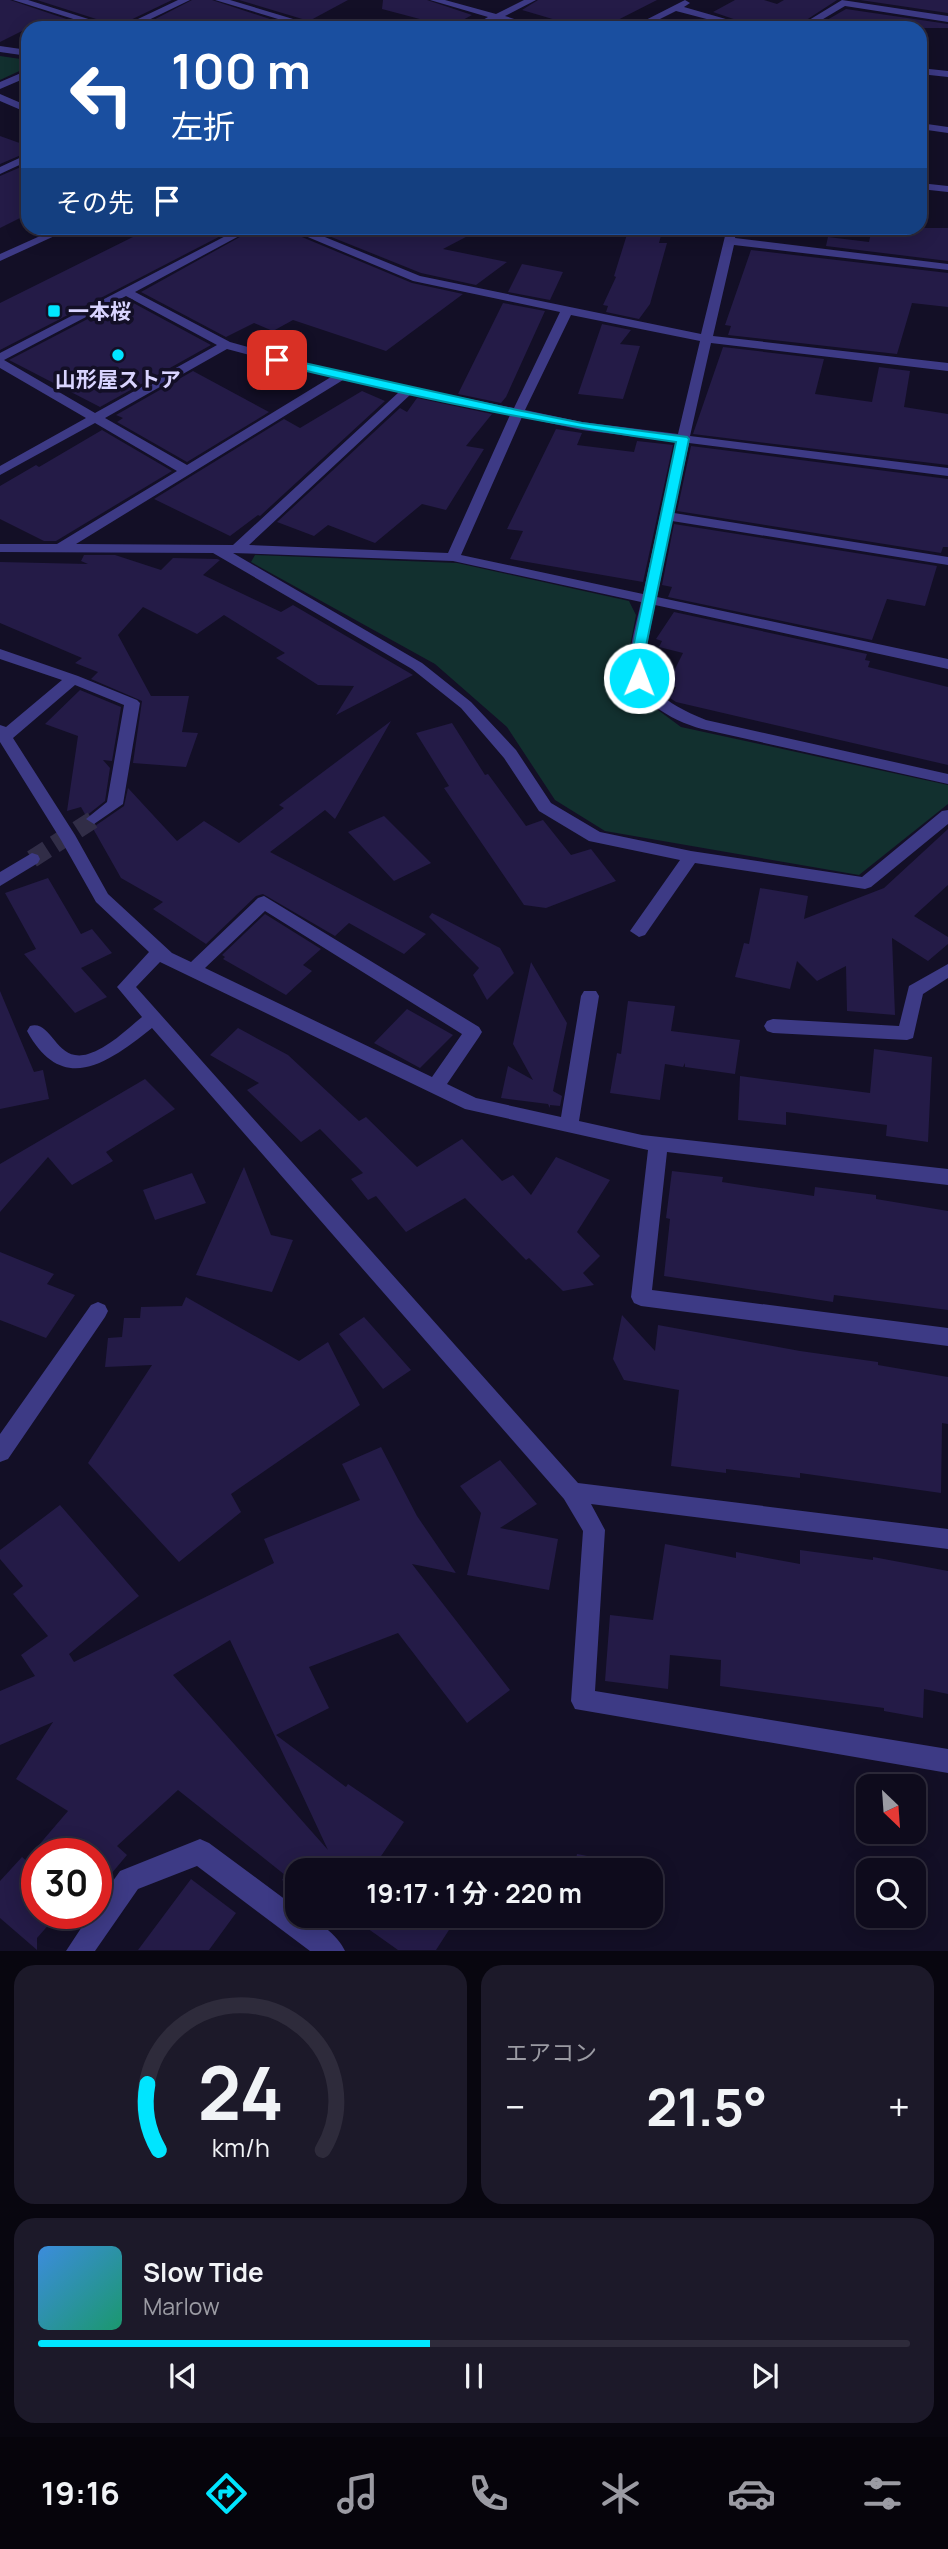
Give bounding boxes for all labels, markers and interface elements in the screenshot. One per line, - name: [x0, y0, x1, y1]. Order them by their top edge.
- text: 100 m: [171, 37, 311, 104]
- icon: left: [56, 49, 147, 140]
- text: 左折: [171, 104, 235, 148]
- icon: arrive: [148, 182, 186, 220]
- text: その先: [56, 184, 134, 220]
- place label: 一本桜: [68, 297, 131, 325]
- marker: 一本桜: [46, 303, 62, 319]
- pin: [247, 330, 307, 390]
- icon: arrive: [258, 341, 296, 379]
- marker: 山形屋ストア: [110, 347, 126, 363]
- place label: 山形屋ストア: [55, 365, 181, 393]
- position arrow: [602, 641, 676, 715]
- north arrow: [856, 1774, 926, 1844]
- map controls: [856, 1774, 926, 1928]
- speed limit sign: 30: [21, 1838, 112, 1929]
- button: search: [856, 1858, 926, 1928]
- text: 19:17 · 1 分 · 220 m: [366, 1875, 582, 1911]
- text: エアコン: [505, 2036, 597, 2068]
- text: 24: [197, 2043, 284, 2143]
- text: 21.5°: [646, 2071, 767, 2142]
- text: −: [505, 2080, 526, 2132]
- text: +: [888, 2080, 910, 2132]
- text: km/h: [211, 2130, 270, 2165]
- text: Slow Tide: [143, 2254, 264, 2290]
- text: Marlow: [143, 2290, 220, 2322]
- icon: previous: [164, 2357, 202, 2395]
- icon: pause: [455, 2357, 493, 2395]
- icon: next: [746, 2357, 784, 2395]
- icon: directions: [202, 2469, 251, 2518]
- icon: music: [333, 2469, 382, 2518]
- icon: phone: [464, 2469, 513, 2518]
- icon: climate: [596, 2469, 645, 2518]
- icon: car: [727, 2469, 776, 2518]
- icon: filters: [858, 2469, 907, 2518]
- text: 19:16: [41, 2471, 120, 2515]

